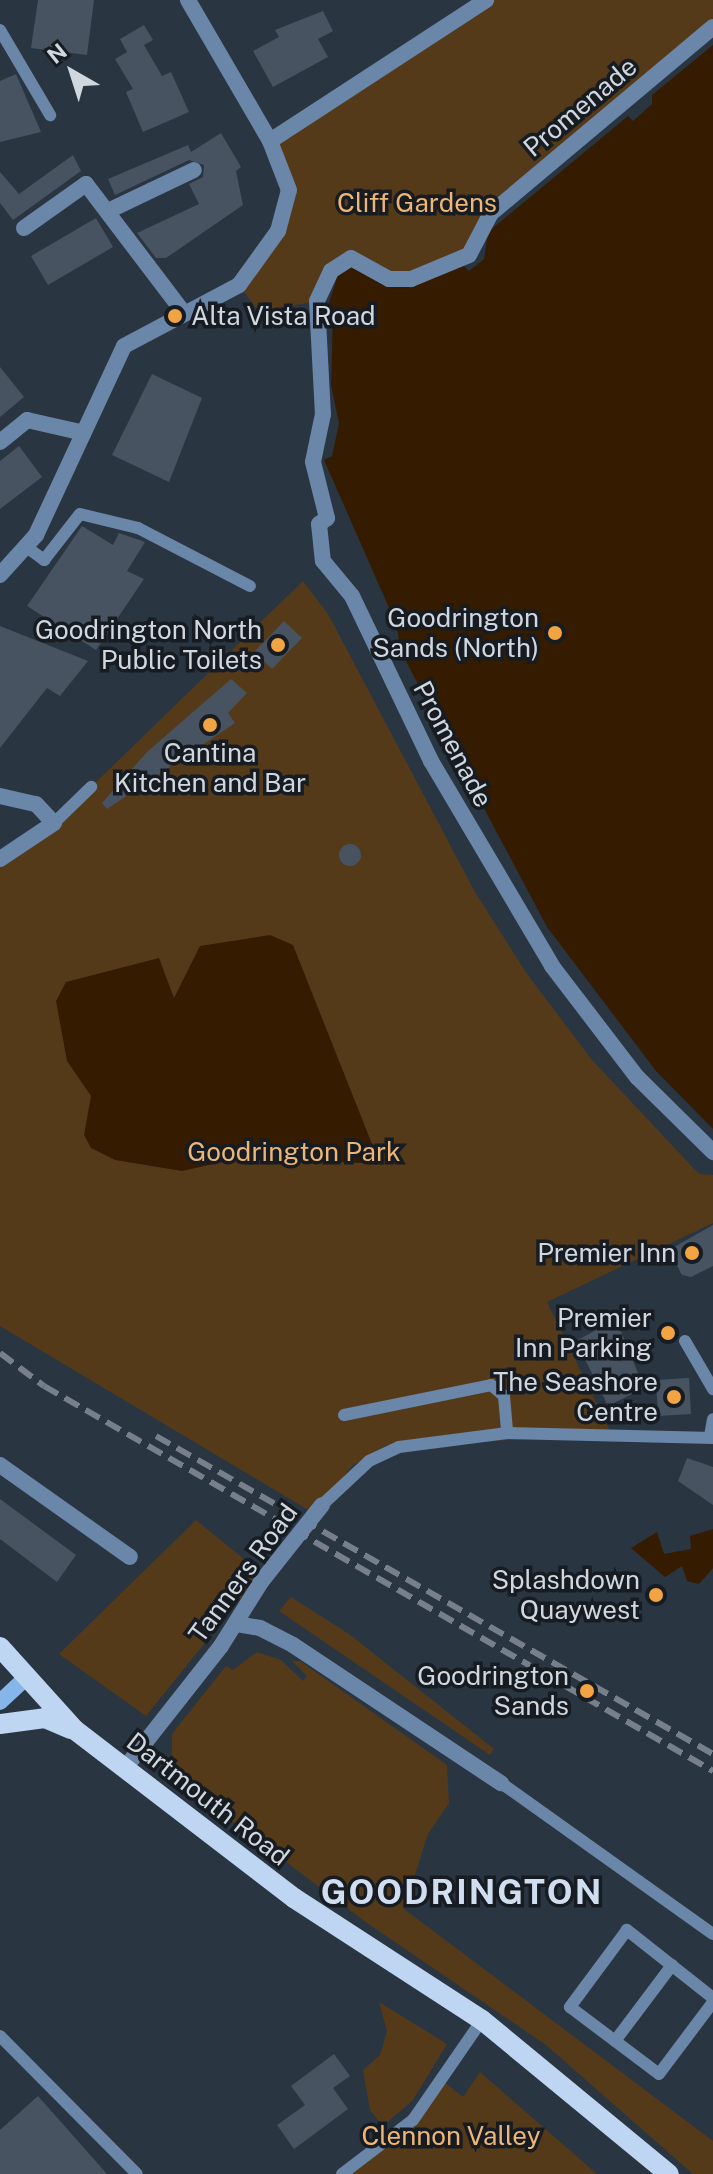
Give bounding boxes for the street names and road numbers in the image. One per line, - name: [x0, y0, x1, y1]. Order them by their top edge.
- street label: Promenade: [517, 51, 643, 163]
- street label: Promenade: [407, 676, 499, 812]
- street label: Tanners Road: [182, 1497, 304, 1649]
- street label: Dartmouth Road: [121, 1726, 295, 1872]

